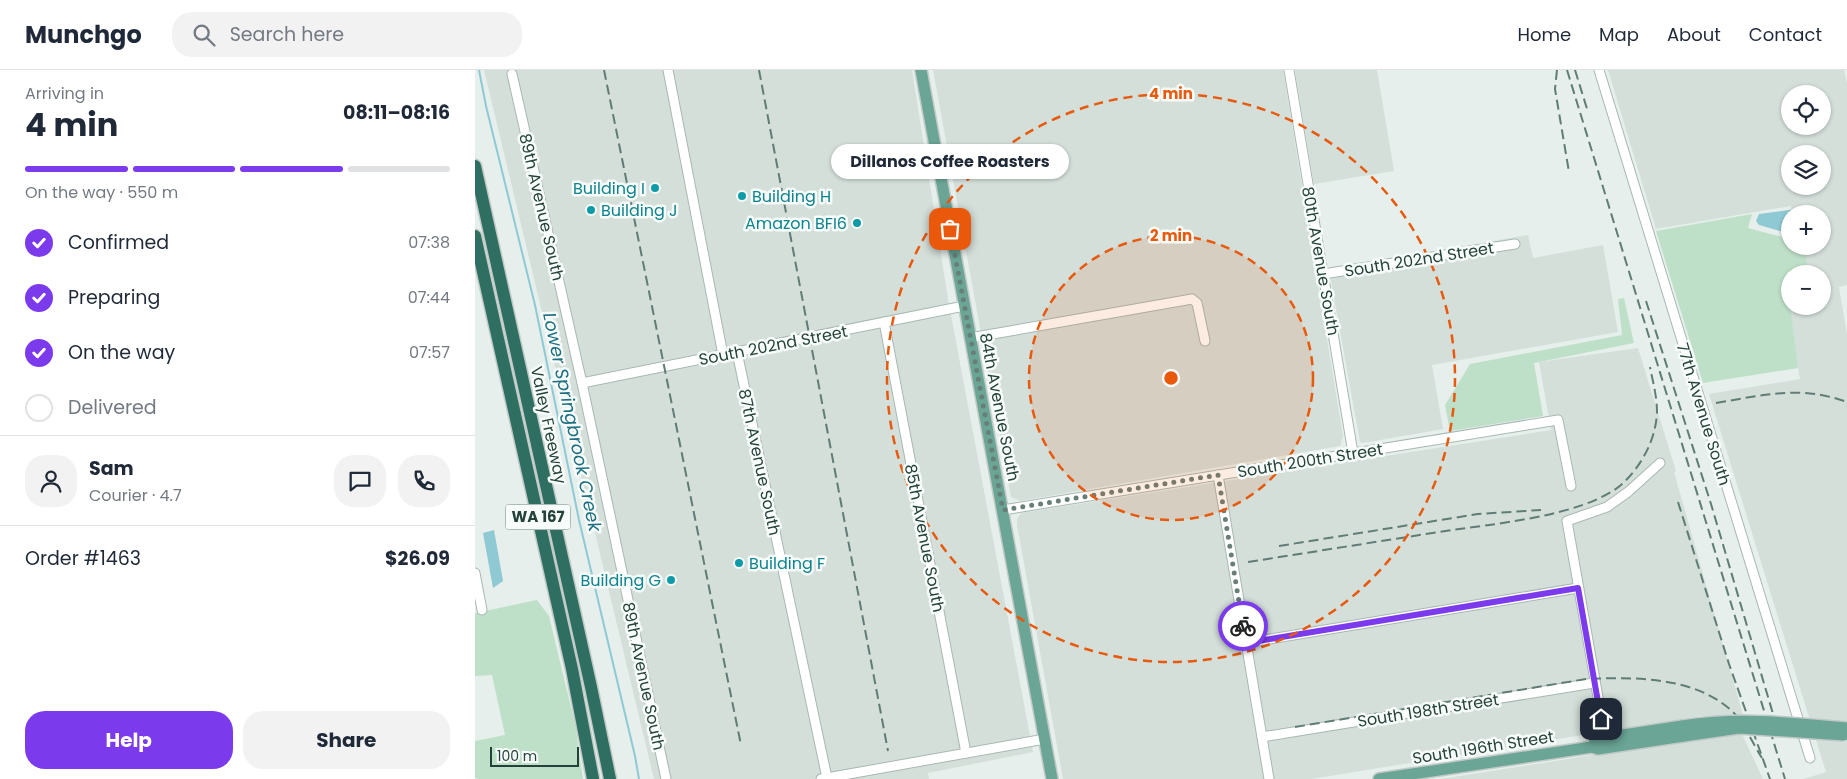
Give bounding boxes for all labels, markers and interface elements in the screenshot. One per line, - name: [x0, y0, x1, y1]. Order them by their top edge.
- search box: [172, 12, 522, 57]
- text: Munchgo: [25, 18, 142, 51]
- icon: search: [190, 21, 218, 49]
- text: Search here: [230, 21, 344, 48]
- text: Home: [1517, 22, 1571, 47]
- text: Map: [1599, 22, 1639, 47]
- text: About: [1667, 22, 1721, 47]
- text: Contact: [1749, 22, 1822, 47]
- text: Arriving in: [25, 82, 104, 105]
- text: 4 min: [1149, 83, 1193, 104]
- map controls: [1781, 85, 1831, 315]
- button: locate: [1781, 85, 1831, 135]
- text: 08:11–08:16: [343, 99, 450, 126]
- text: 4 min: [25, 102, 118, 147]
- street label: 89th Avenue South: [513, 131, 570, 283]
- callout: Dillanos Coffee Roasters: [831, 144, 1069, 179]
- button: layers: [1781, 145, 1831, 195]
- text: Dillanos Coffee Roasters: [850, 150, 1050, 173]
- place label: Building I: [573, 177, 645, 200]
- text: On the way · 550 m: [25, 181, 178, 204]
- marker: Building I: [649, 182, 661, 194]
- place label: Building H: [752, 185, 831, 208]
- street label: 80th Avenue South: [1296, 185, 1345, 337]
- marker: Building H: [736, 190, 748, 202]
- place label: Building J: [601, 199, 677, 222]
- marker: Building J: [585, 204, 597, 216]
- button: +: [1781, 205, 1831, 255]
- pin: [929, 208, 971, 250]
- place label: Amazon BFI6: [745, 212, 847, 235]
- icon: bag: [936, 215, 964, 243]
- marker: Amazon BFI6: [851, 217, 863, 229]
- text: 2 min: [1150, 225, 1192, 246]
- icon: check: [25, 229, 53, 257]
- text: Confirmed: [68, 229, 169, 256]
- text: 07:38: [408, 231, 450, 254]
- street label: South 202nd Street: [1343, 236, 1496, 283]
- button: −: [1781, 265, 1831, 315]
- icon: check: [25, 284, 53, 312]
- text: Preparing: [68, 284, 160, 311]
- text: 07:44: [408, 286, 450, 309]
- water label: Lower Springbrook Creek: [537, 310, 608, 535]
- street label: South 202nd Street: [697, 320, 849, 371]
- street label: 84th Avenue South: [974, 331, 1025, 483]
- icon: check: [25, 339, 53, 367]
- text: On the way: [68, 339, 175, 366]
- street label: 77th Avenue South: [1671, 340, 1736, 488]
- text: 07:57: [409, 341, 450, 364]
- street label: Valley Freeway: [525, 364, 572, 486]
- centre of rings: [1162, 369, 1180, 387]
- street label: 87th Avenue South: [733, 387, 786, 538]
- text: Delivered: [68, 394, 157, 421]
- street label: South 200th Street: [1236, 438, 1384, 483]
- button: person: [25, 455, 77, 507]
- text: Sam: [89, 455, 134, 482]
- button: chat: [334, 455, 386, 507]
- button: phone: [398, 455, 450, 507]
- street label: 85th Avenue South: [899, 462, 950, 614]
- text: Courier · 4.7: [89, 484, 182, 507]
- road number: WA 167: [505, 504, 571, 530]
- text: Order #1463: [25, 545, 141, 572]
- text: $26.09: [385, 545, 450, 572]
- place label: Building F: [749, 552, 825, 575]
- marker: Building F: [733, 557, 745, 569]
- place label: Building G: [581, 569, 661, 592]
- marker: Building G: [665, 574, 677, 586]
- street label: 89th Avenue South: [617, 600, 670, 752]
- courier: [1218, 601, 1268, 651]
- icon: bike: [1229, 612, 1257, 640]
- street label: South 198th Street: [1356, 688, 1501, 733]
- pin: [1580, 698, 1622, 740]
- icon: home: [1587, 705, 1615, 733]
- button: Help: [25, 711, 233, 769]
- button: Share: [243, 711, 450, 769]
- street label: South 196th Street: [1411, 725, 1556, 770]
- scale bar: [490, 744, 579, 767]
- text: 100 m: [497, 746, 537, 766]

